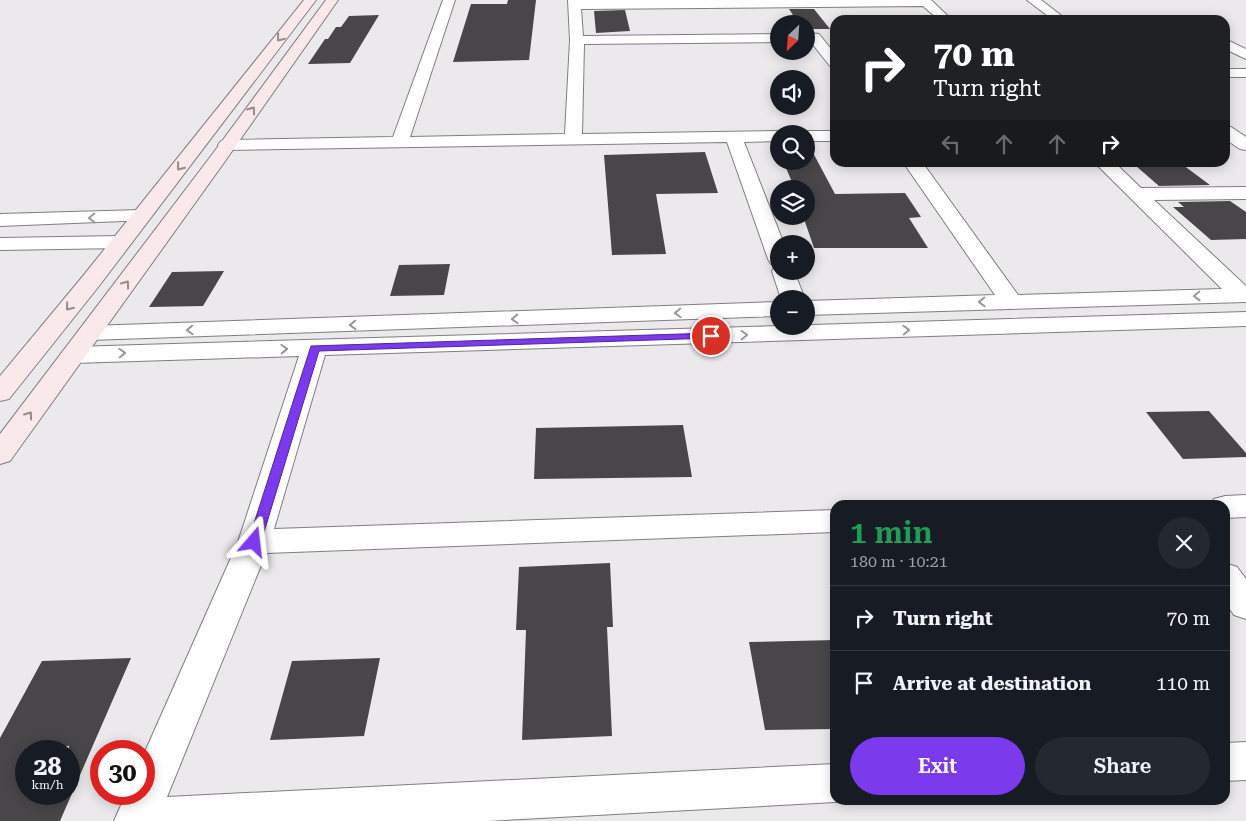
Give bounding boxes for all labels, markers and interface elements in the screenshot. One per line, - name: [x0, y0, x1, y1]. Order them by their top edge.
- north arrow: [770, 15, 815, 60]
- map controls: [770, 15, 815, 335]
- one-way arrow: [276, 33, 285, 42]
- text: 70 m: [933, 34, 1015, 75]
- icon: right: [850, 35, 915, 100]
- button: sound: [770, 70, 815, 115]
- text: Turn right: [933, 76, 1041, 101]
- one-way arrow: [247, 107, 255, 116]
- button: search: [770, 125, 815, 170]
- icon: left: [937, 130, 965, 158]
- icon: ahead: [990, 130, 1018, 158]
- icon: ahead: [1043, 130, 1071, 158]
- icon: right: [1096, 130, 1124, 158]
- one-way arrow: [176, 161, 185, 170]
- button: layers: [770, 180, 815, 225]
- one-way arrow: [88, 212, 96, 223]
- button: +: [770, 235, 815, 280]
- one-way arrow: [120, 281, 128, 290]
- button: −: [770, 290, 815, 335]
- one-way arrow: [1193, 291, 1201, 302]
- one-way arrow: [978, 297, 986, 307]
- one-way arrow: [66, 302, 75, 311]
- one-way arrow: [673, 308, 681, 318]
- one-way arrow: [511, 314, 518, 324]
- pin: [690, 315, 732, 357]
- one-way arrow: [349, 320, 356, 330]
- icon: arrive: [697, 322, 725, 350]
- one-way arrow: [903, 324, 911, 335]
- one-way arrow: [186, 325, 194, 335]
- one-way arrow: [740, 329, 748, 340]
- one-way arrow: [280, 344, 288, 354]
- one-way arrow: [118, 348, 126, 359]
- one-way arrow: [23, 411, 32, 420]
- position arrow: [227, 515, 279, 567]
- text: 1 min: [850, 515, 933, 550]
- button: close: [1158, 517, 1210, 569]
- text: 180 m · 10:21: [850, 552, 948, 571]
- icon: right: [850, 604, 878, 632]
- text: Turn right: [893, 607, 993, 630]
- text: 70 m: [1167, 607, 1210, 630]
- icon: arrive: [850, 669, 878, 697]
- text: Arrive at destination: [893, 672, 1091, 695]
- text: 110 m: [1156, 672, 1210, 695]
- button: Exit: [850, 737, 1025, 795]
- button: Share: [1035, 737, 1210, 795]
- speed limit sign: 30: [90, 740, 155, 805]
- text: 28: [33, 752, 62, 781]
- text: km/h: [31, 778, 64, 792]

